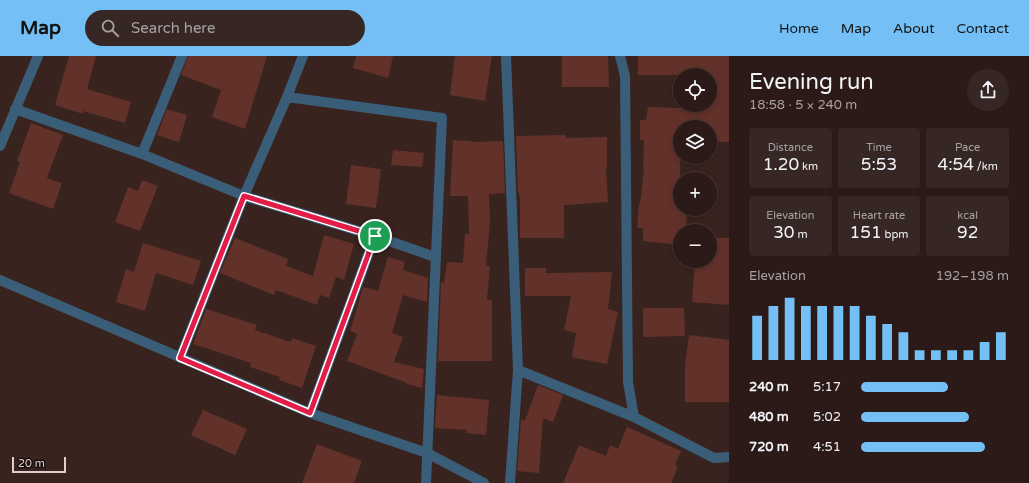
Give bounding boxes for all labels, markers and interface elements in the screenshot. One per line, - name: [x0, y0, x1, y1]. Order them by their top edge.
- search box: [85, 10, 365, 46]
- text: Map: [20, 17, 61, 39]
- icon: search: [99, 17, 121, 39]
- text: Search here: [131, 19, 215, 37]
- text: Home: [779, 20, 819, 37]
- text: Map: [841, 20, 871, 37]
- text: About: [893, 20, 935, 37]
- text: Contact: [957, 20, 1009, 37]
- map controls: [673, 68, 717, 268]
- button: locate: [673, 68, 717, 112]
- text: Evening run: [749, 69, 874, 95]
- button: share: [967, 69, 1009, 111]
- text: 18:58 · 5 × 240 m: [749, 97, 857, 113]
- button: layers: [673, 120, 717, 164]
- text: Distance: [768, 141, 813, 154]
- text: Time: [866, 141, 892, 154]
- text: Pace: [955, 141, 980, 154]
- text: 1.20: [763, 154, 799, 175]
- text: 5:53: [861, 154, 897, 175]
- text: 4:54: [938, 154, 974, 175]
- text: km: [799, 160, 818, 173]
- text: /km: [974, 160, 998, 173]
- button: +: [673, 172, 717, 216]
- text: Elevation: [766, 209, 814, 222]
- text: Heart rate: [853, 209, 905, 222]
- text: kcal: [957, 209, 978, 222]
- pin: [358, 219, 392, 253]
- text: 30: [773, 222, 795, 243]
- text: 151: [850, 222, 882, 243]
- text: 92: [957, 222, 978, 243]
- button: −: [673, 224, 717, 268]
- icon: arrive: [364, 225, 386, 247]
- text: m: [795, 228, 807, 241]
- text: bpm: [882, 228, 908, 241]
- text: Elevation: [749, 268, 806, 284]
- text: 192–198 m: [936, 268, 1009, 284]
- text: 240 m: [749, 379, 789, 395]
- text: 5:17: [813, 379, 841, 395]
- text: 480 m: [749, 409, 789, 425]
- text: 5:02: [813, 409, 841, 425]
- text: 720 m: [749, 439, 789, 455]
- text: 4:51: [813, 439, 841, 455]
- scale bar: [12, 455, 66, 474]
- text: 20 m: [18, 457, 45, 470]

